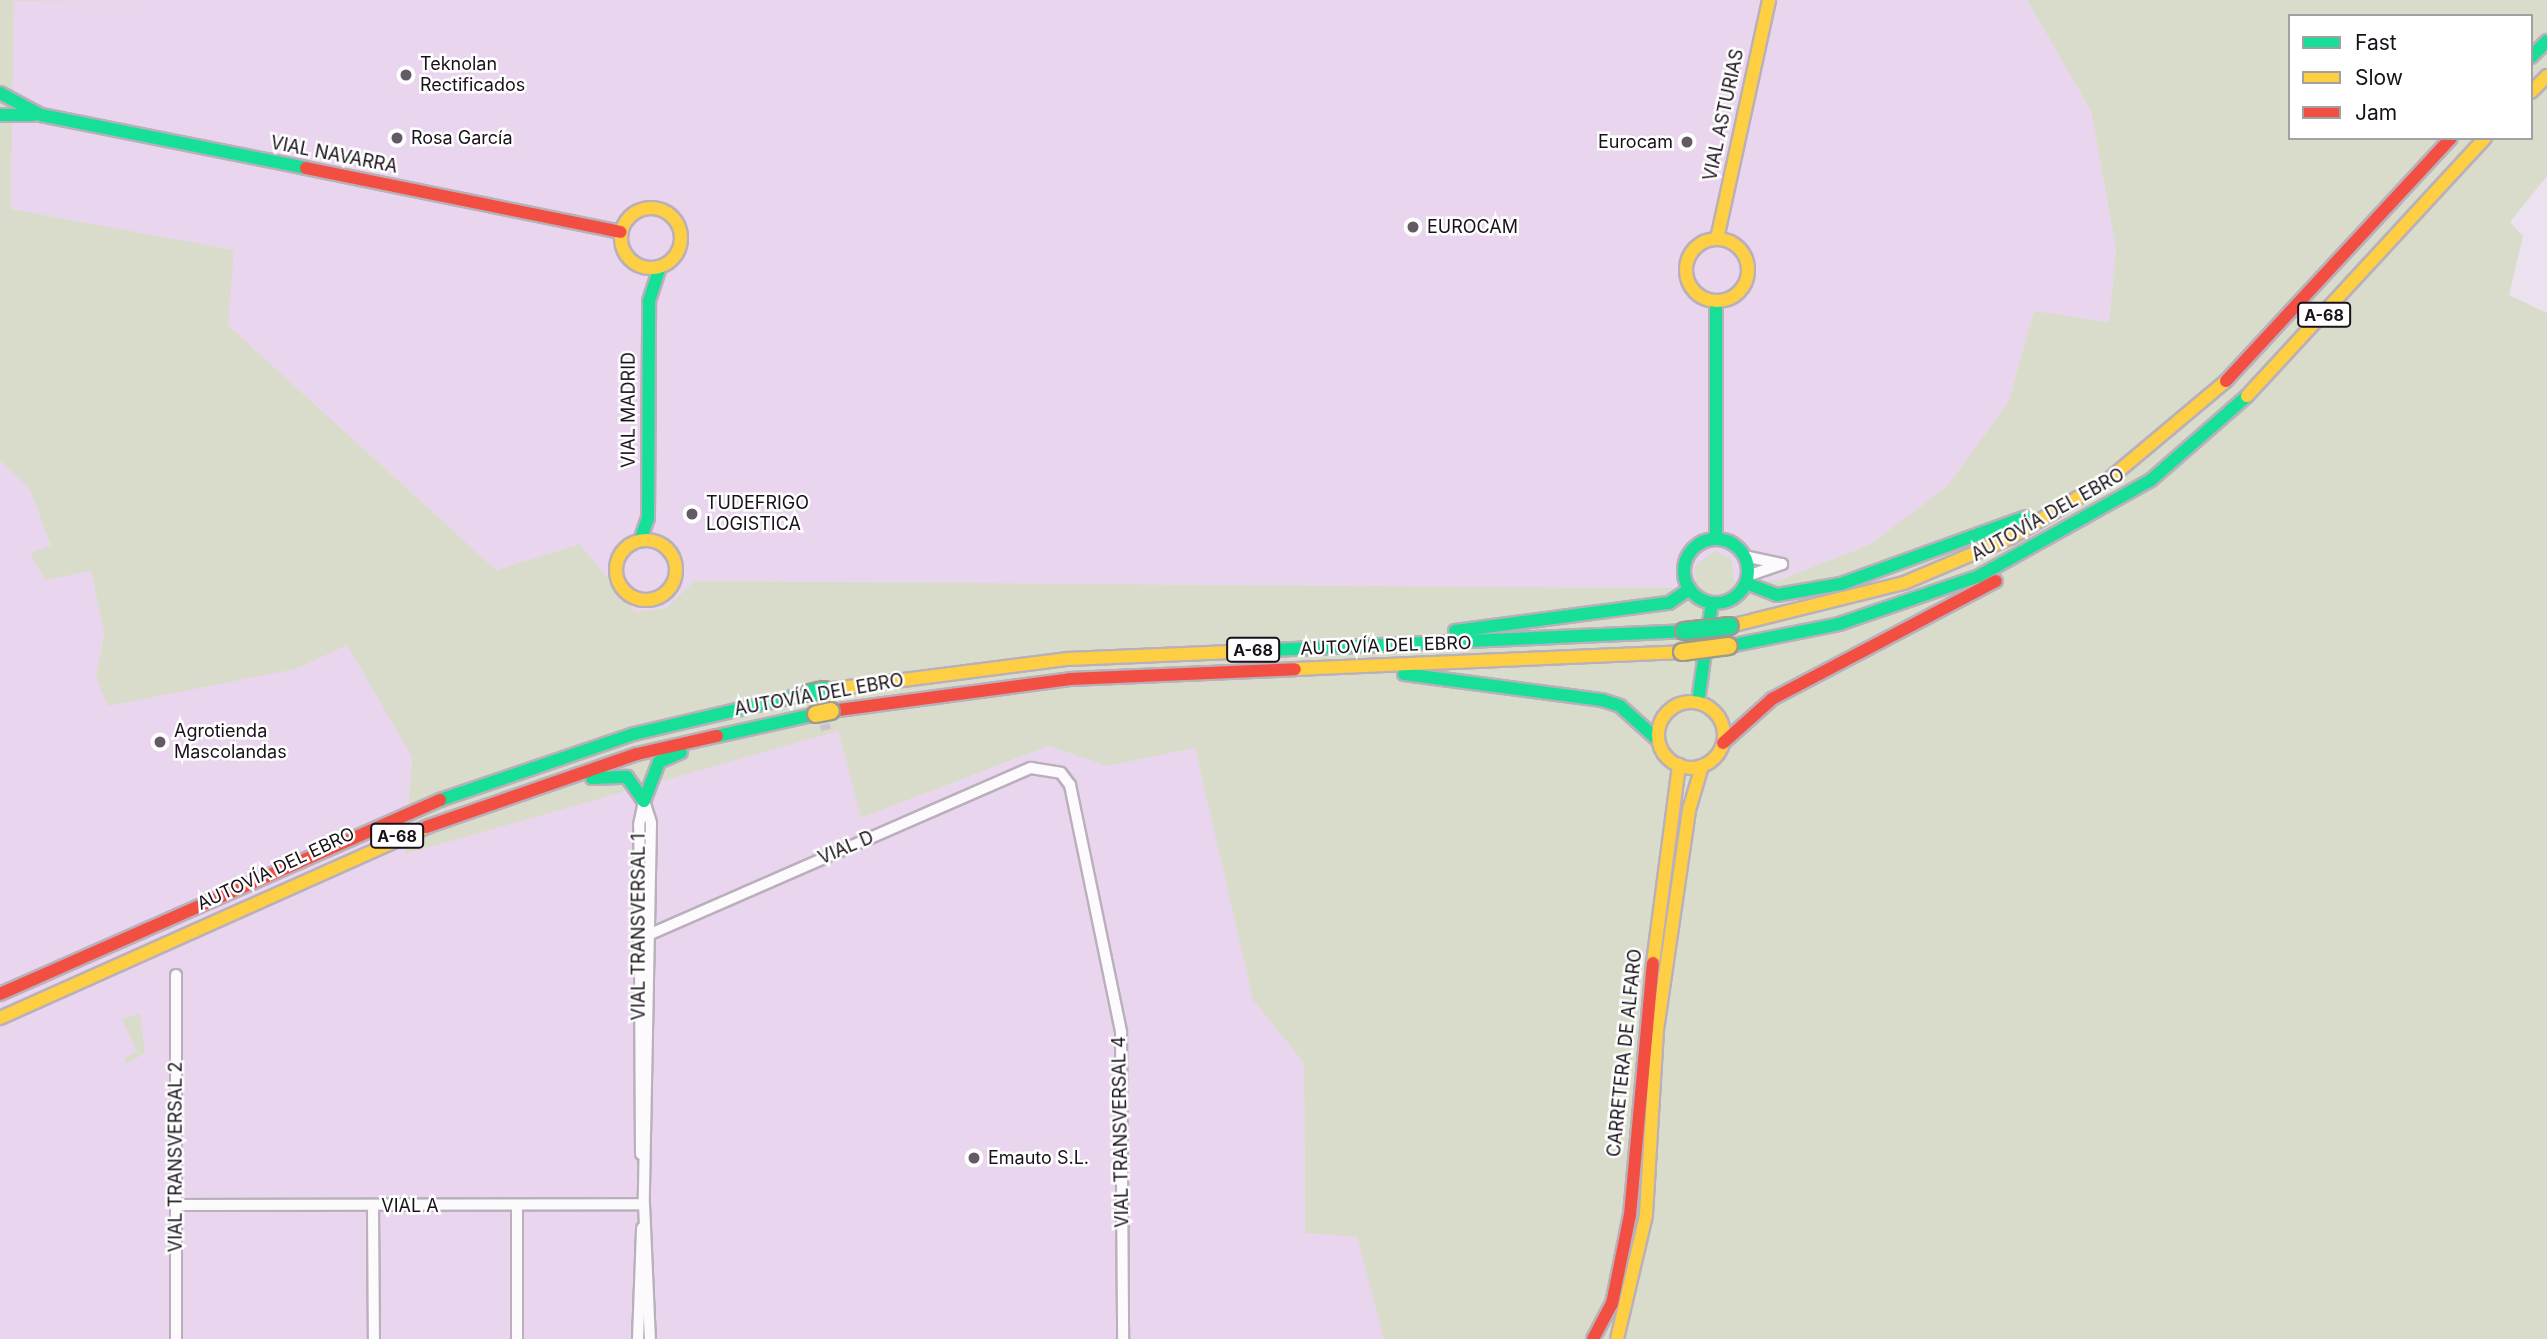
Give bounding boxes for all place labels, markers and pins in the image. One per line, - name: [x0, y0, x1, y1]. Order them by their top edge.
- place label: Teknolan Rectificados: [420, 54, 525, 96]
- marker: Teknolan Rectificados: [398, 67, 414, 83]
- place label: Rosa García: [411, 127, 513, 149]
- marker: Rosa García: [389, 130, 405, 146]
- place label: Eurocam: [1598, 131, 1673, 153]
- marker: Eurocam: [1679, 134, 1695, 150]
- place label: EUROCAM: [1427, 216, 1518, 238]
- marker: EUROCAM: [1405, 219, 1421, 235]
- place label: TUDEFRIGO LOGISTICA: [706, 493, 809, 536]
- marker: TUDEFRIGO LOGISTICA: [684, 506, 700, 522]
- place label: Agrotienda Mascolandas: [174, 721, 287, 764]
- marker: Agrotienda Mascolandas: [152, 734, 168, 750]
- place label: Emauto S.L.: [988, 1147, 1089, 1169]
- marker: Emauto S.L.: [966, 1150, 982, 1166]

